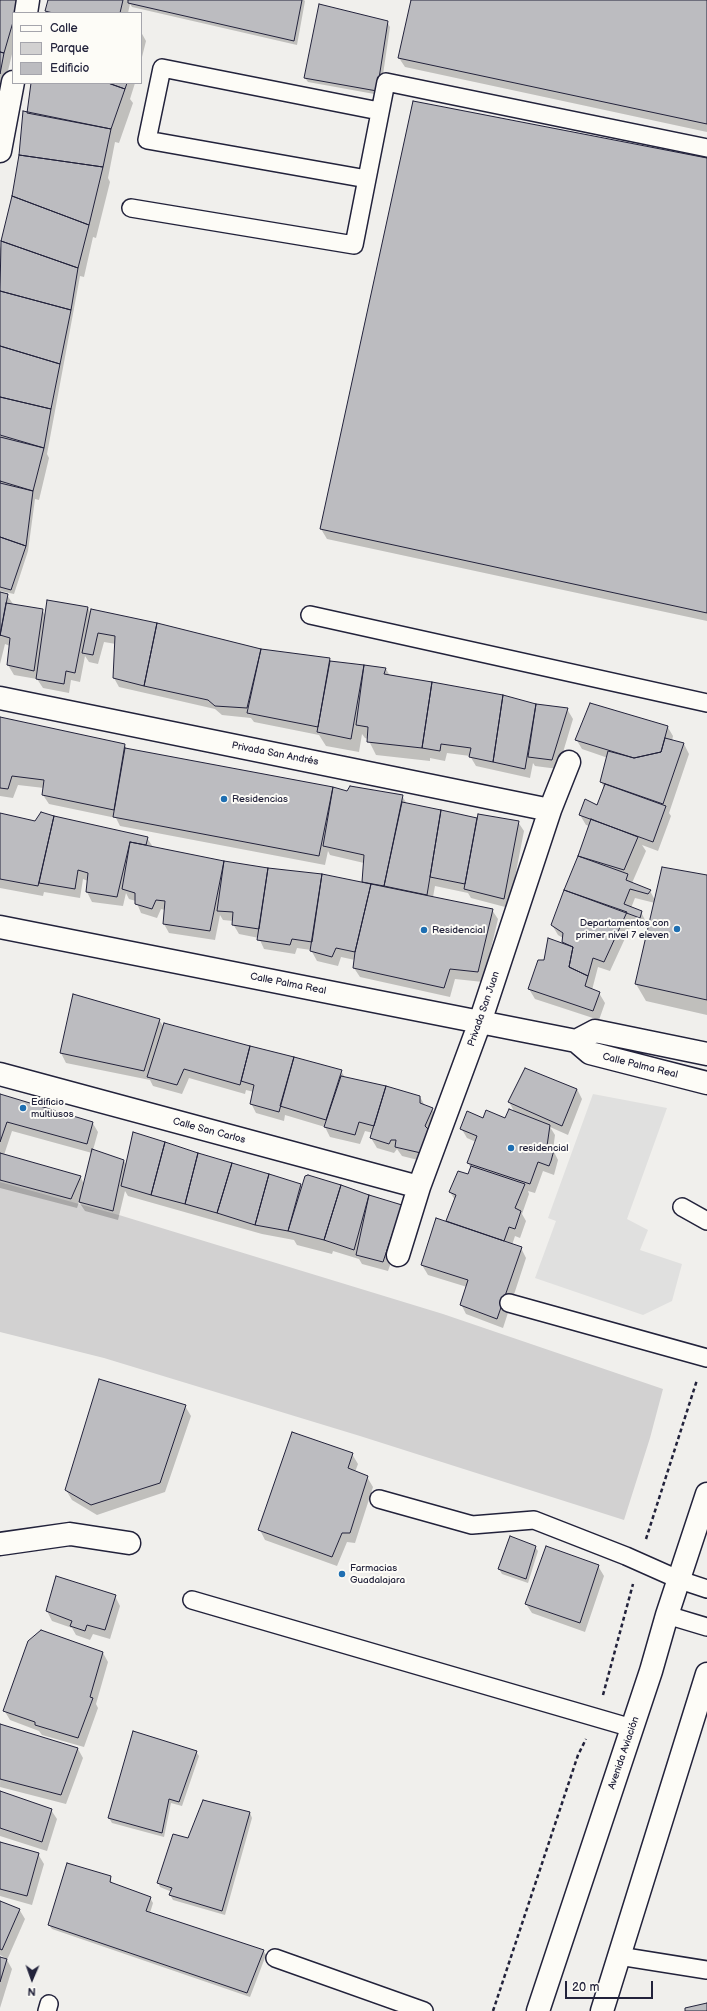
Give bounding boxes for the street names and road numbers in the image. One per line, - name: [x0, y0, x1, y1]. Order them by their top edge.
- street label: Privada San Andrés: [231, 740, 319, 768]
- street label: Privada San Juan: [466, 970, 502, 1048]
- street label: Calle Palma Real: [249, 971, 327, 997]
- street label: Calle Palma Real: [601, 1051, 679, 1081]
- street label: Calle San Carlos: [171, 1115, 247, 1147]
- street label: Avenida Aviación: [606, 1715, 642, 1791]

